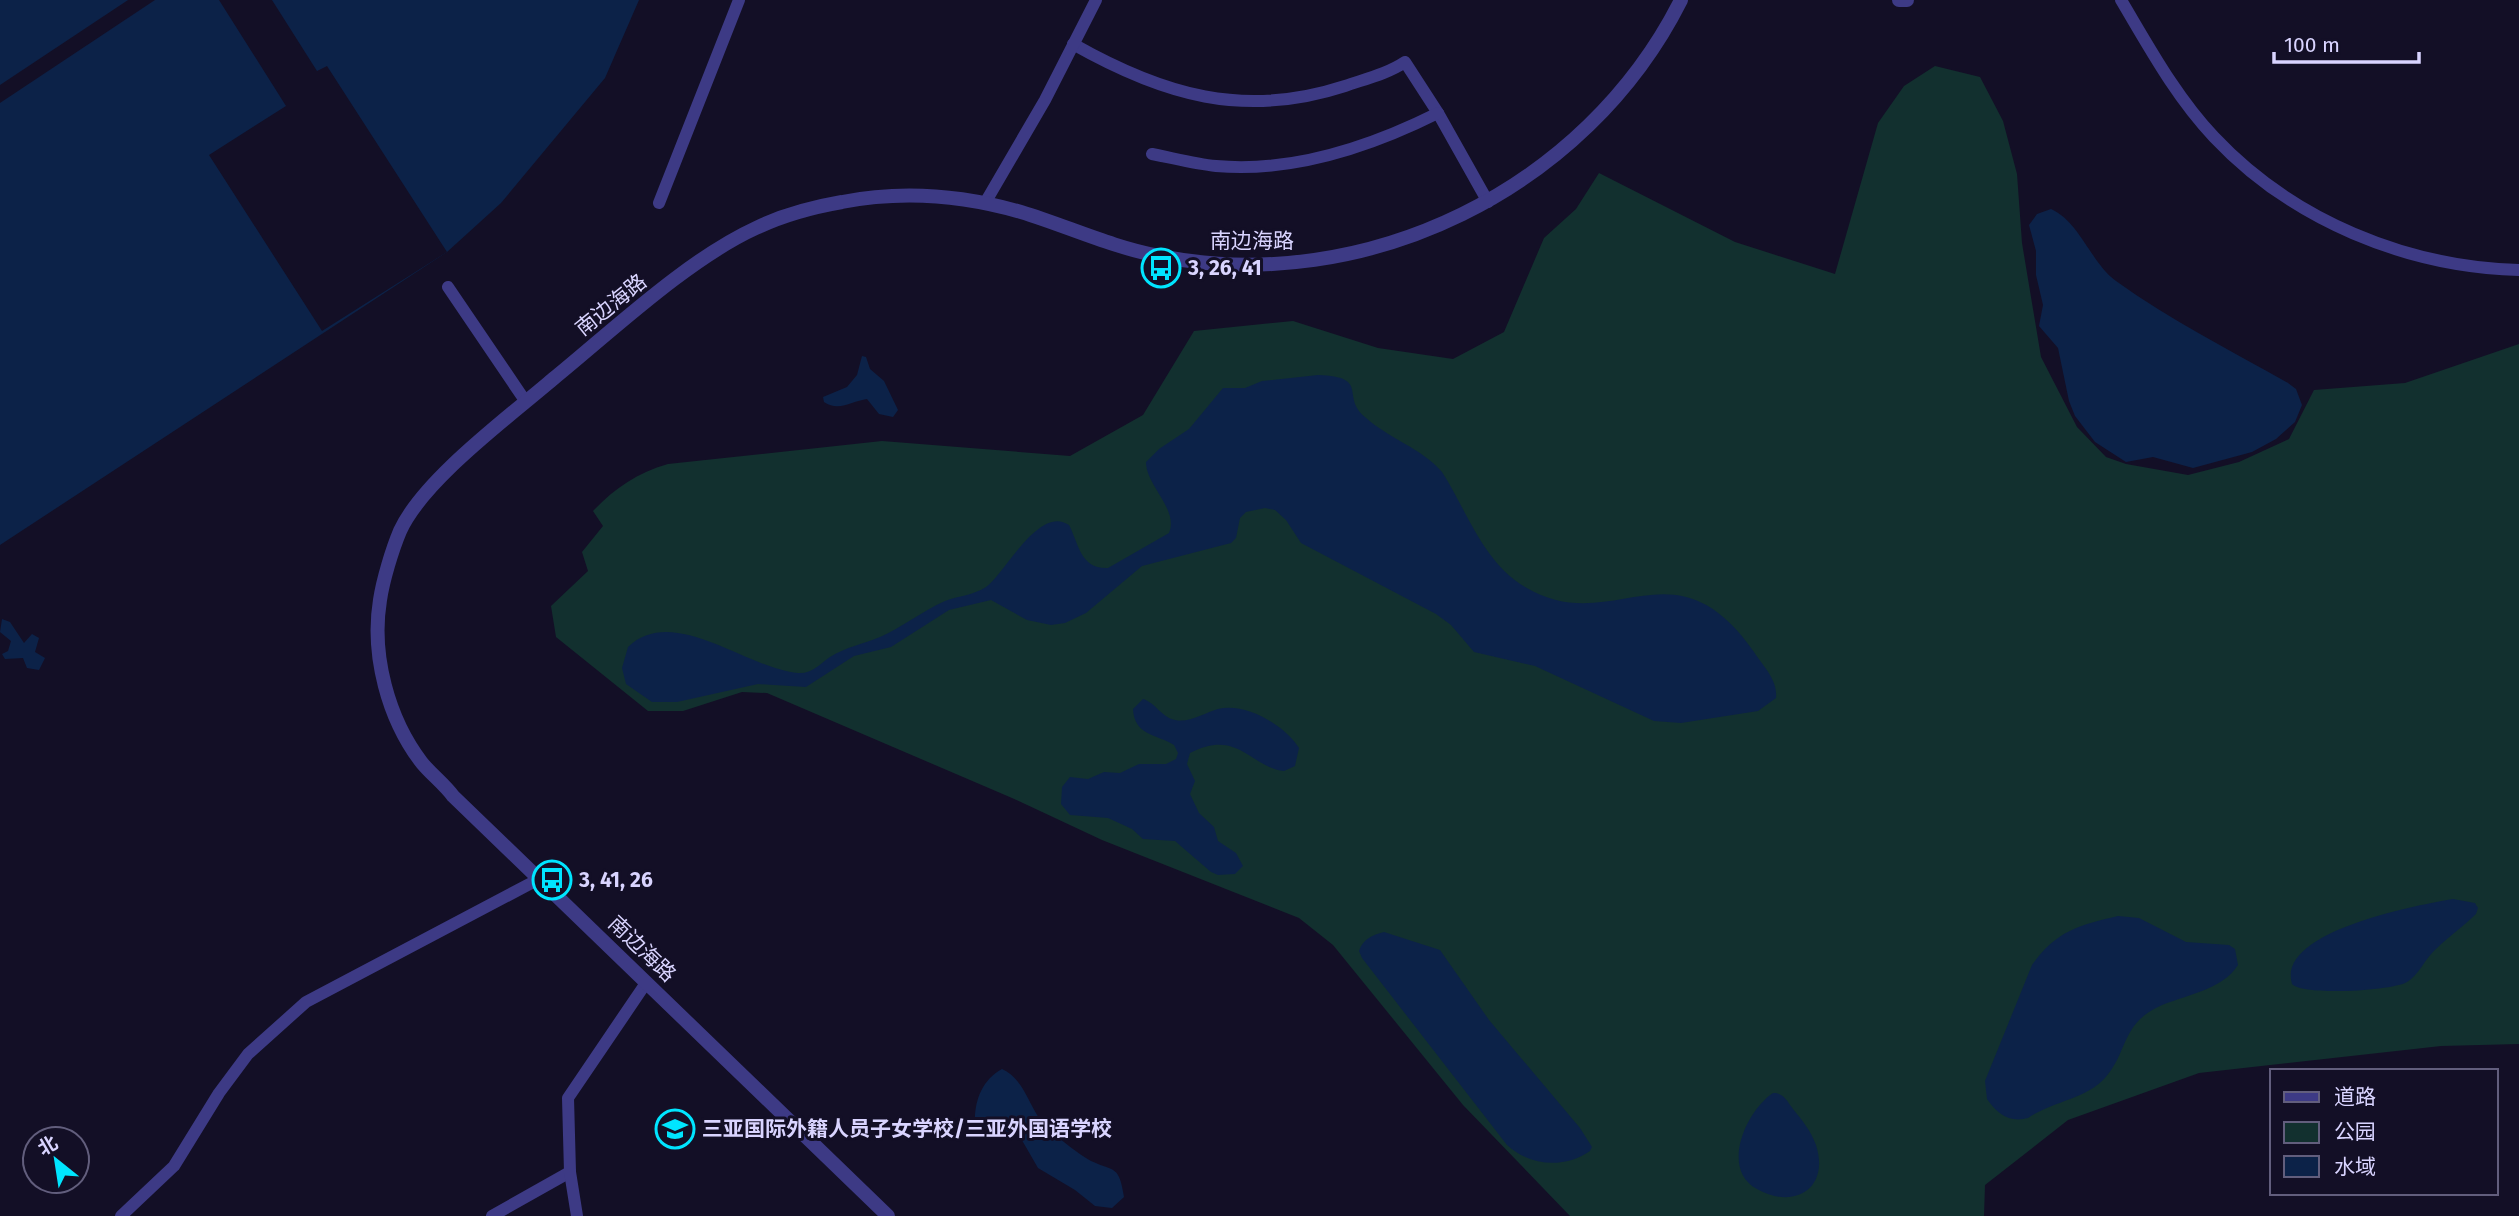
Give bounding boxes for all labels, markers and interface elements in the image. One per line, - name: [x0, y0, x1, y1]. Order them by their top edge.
- scale bar: [2274, 21, 2419, 65]
- text: 100 m: [2284, 32, 2340, 58]
- street label: 南边海路: [1210, 228, 1294, 254]
- bus stop icon: 3, 26, 41: [1140, 247, 1182, 289]
- place label: 3, 26, 41: [1187, 255, 1262, 281]
- street label: 南边海路: [570, 268, 652, 342]
- bus stop icon: 3, 41, 26: [531, 859, 573, 901]
- place label: 3, 41, 26: [578, 867, 653, 893]
- street label: 南边海路: [603, 910, 681, 988]
- legend: [2270, 1069, 2498, 1195]
- text: 道路: [2334, 1084, 2376, 1110]
- school or university icon: 三亚国际外籍人员子女学校/三亚外国语学校: [654, 1108, 696, 1150]
- place label: 三亚国际外籍人员子女学校/三亚外国语学校: [702, 1116, 1112, 1142]
- text: 公园: [2334, 1119, 2376, 1145]
- north arrow: [21, 1125, 91, 1195]
- text: 北: [34, 1131, 62, 1160]
- text: 水域: [2334, 1154, 2376, 1180]

